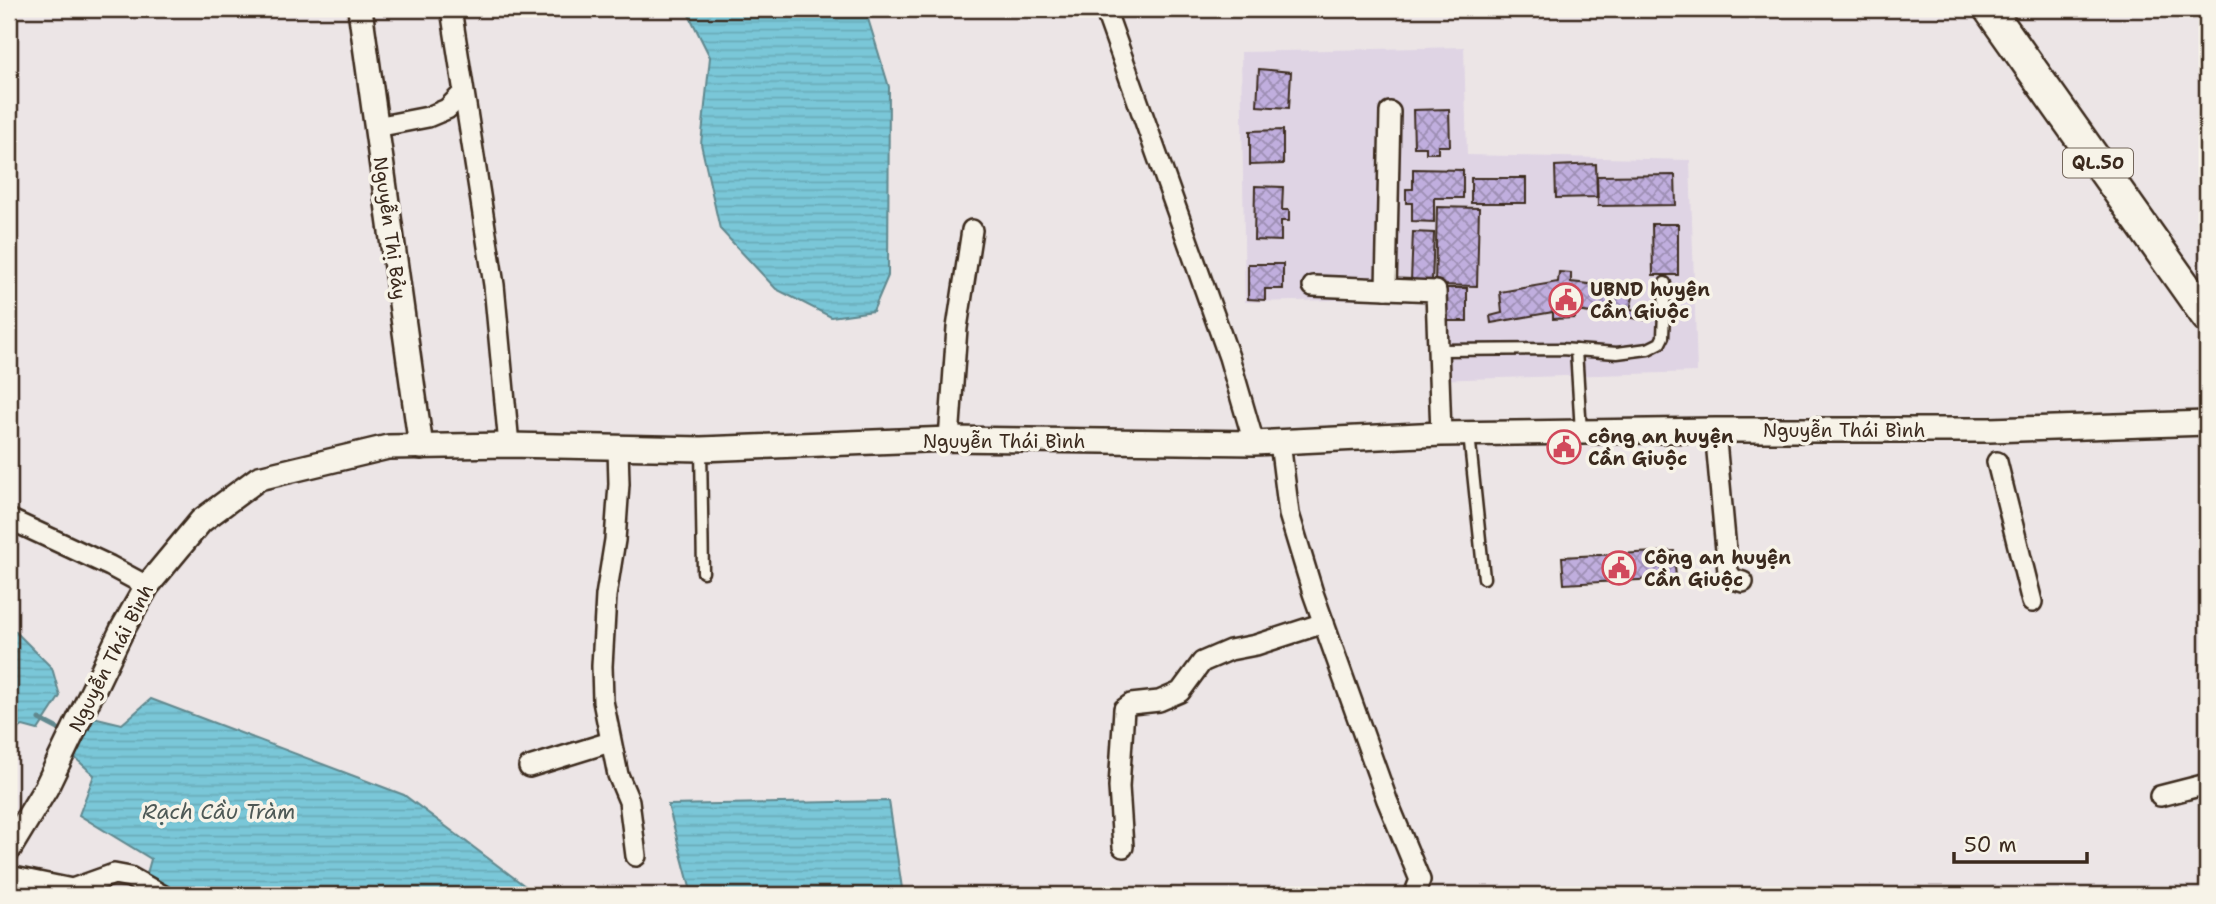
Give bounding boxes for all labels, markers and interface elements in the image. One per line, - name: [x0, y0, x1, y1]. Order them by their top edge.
- road number: QL.50: [2063, 148, 2133, 178]
- street label: Nguyễn Thị Bảy: [368, 155, 412, 301]
- place label: UBND huyện Cần Giuộc: [1590, 277, 1710, 324]
- public building icon: UBND huyện Cần Giuộc: [1547, 281, 1585, 319]
- street label: Nguyễn Thái Bình: [1763, 418, 1925, 443]
- place label: công an huyện Cần Giuộc: [1588, 424, 1734, 471]
- public building icon: công an huyện Cần Giuộc: [1545, 428, 1583, 466]
- street label: Nguyễn Thái Bình: [923, 429, 1085, 454]
- place label: Công an huyện Cần Giuộc: [1644, 545, 1791, 592]
- public building icon: Công an huyện Cần Giuộc: [1600, 549, 1638, 587]
- street label: Nguyễn Thái Bình: [63, 580, 159, 736]
- water label: Rạch Cầu Tràm: [142, 798, 296, 826]
- scale bar: [1954, 820, 2086, 864]
- text: 50 m: [1964, 831, 2017, 859]

